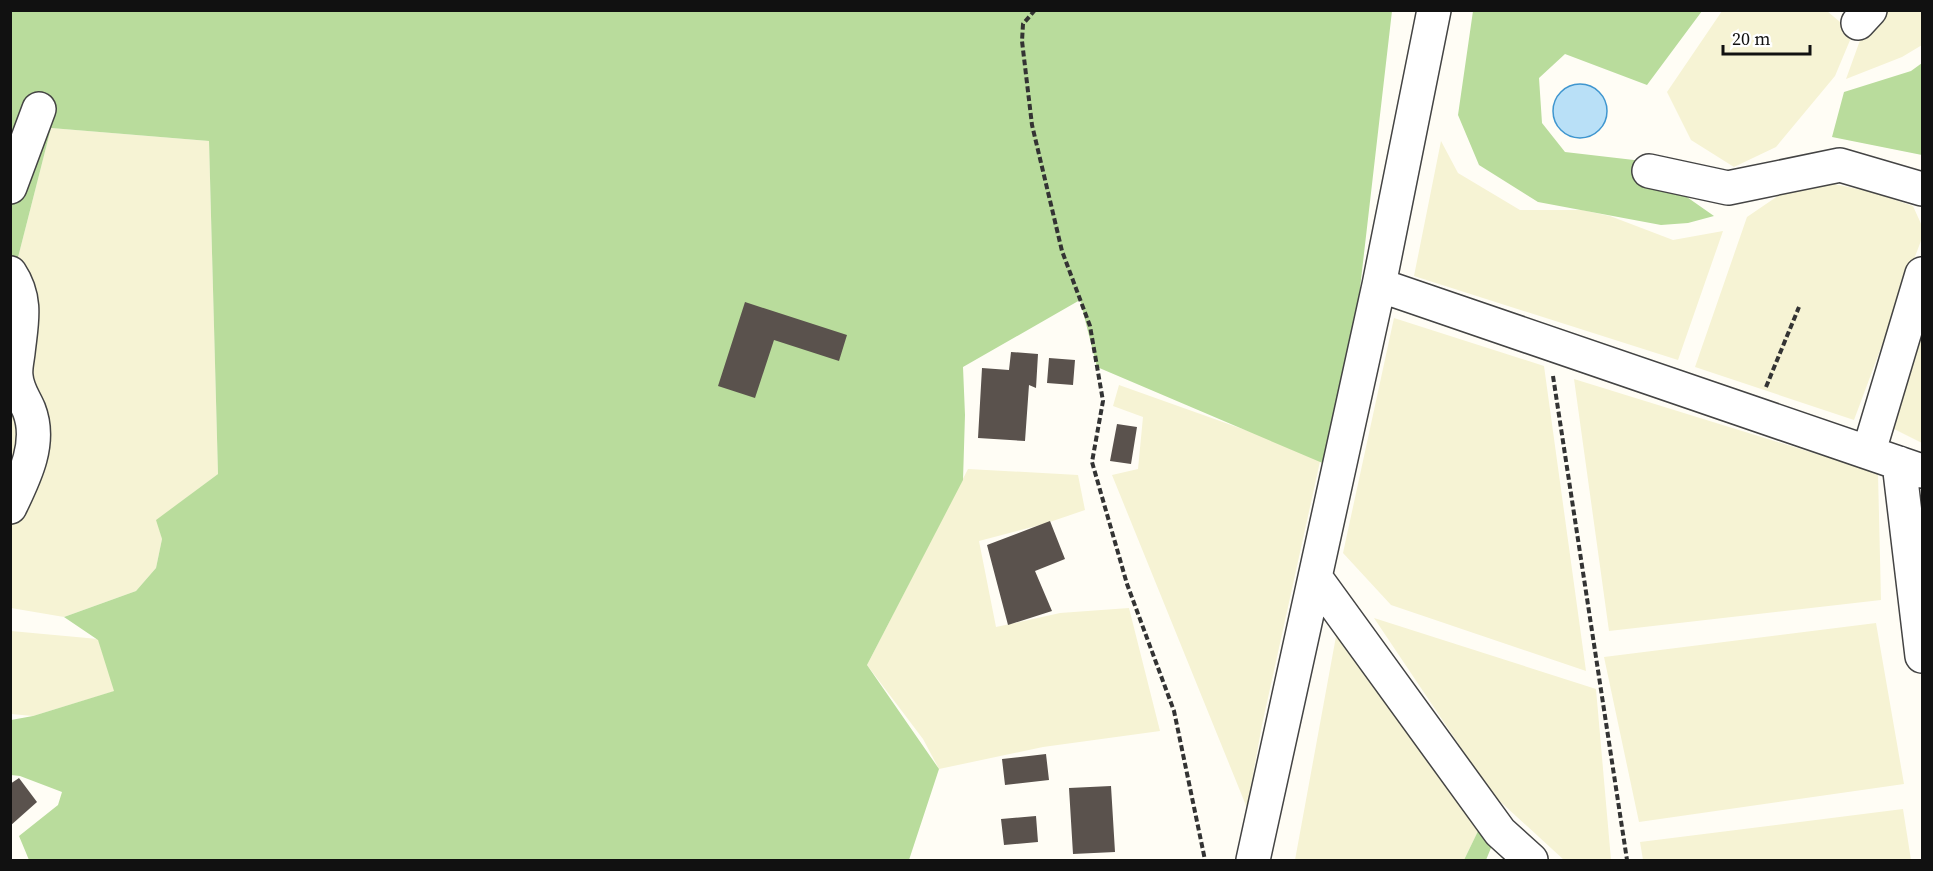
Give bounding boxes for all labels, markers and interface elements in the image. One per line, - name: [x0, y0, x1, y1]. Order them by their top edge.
- scale bar: [1723, 18, 1810, 56]
- text: 20 m: [1732, 26, 1770, 51]

